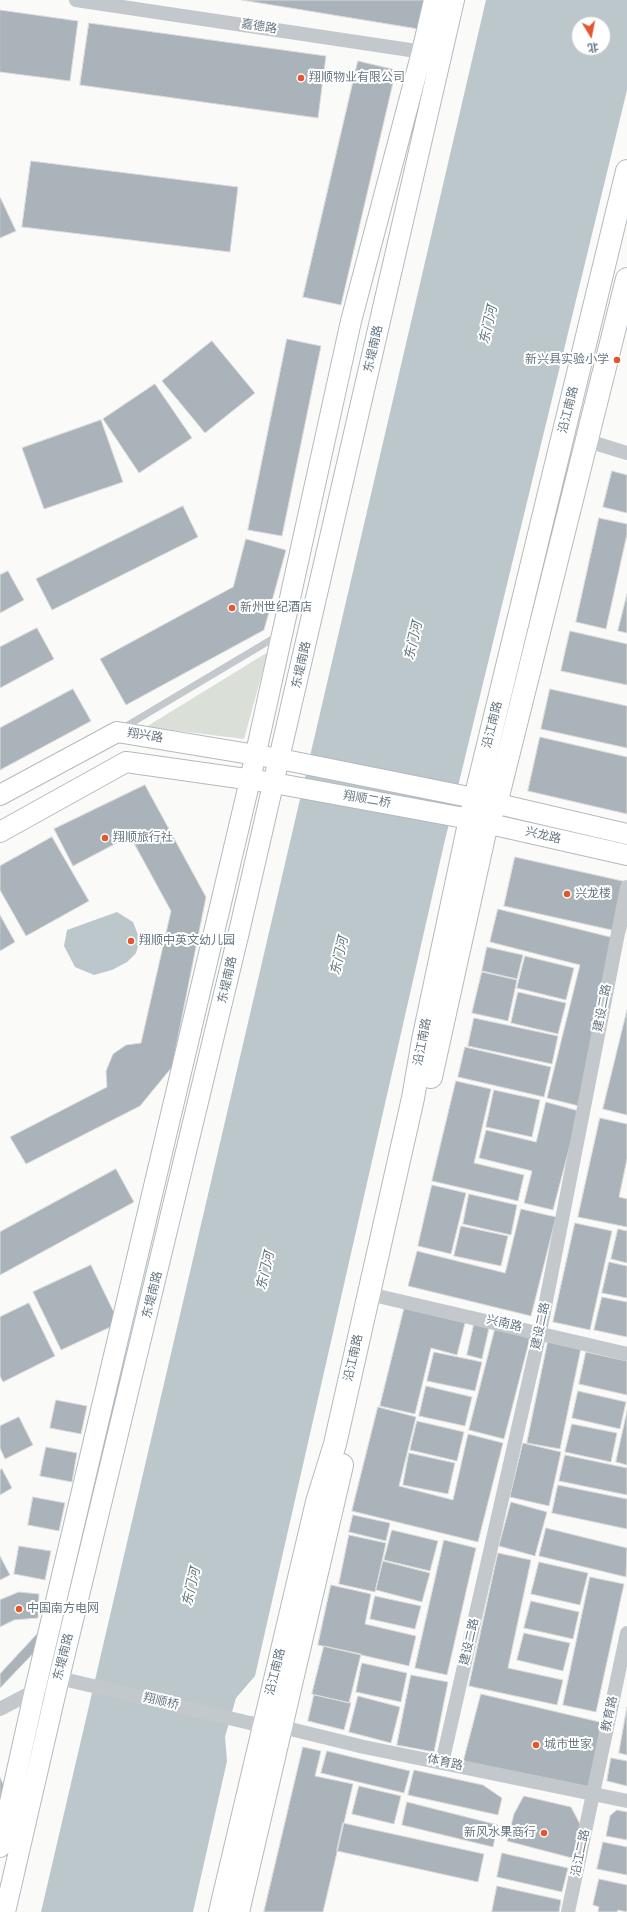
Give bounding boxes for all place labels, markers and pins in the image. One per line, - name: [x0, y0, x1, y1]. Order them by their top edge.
- place label: 翔顺物业有限公司: [309, 71, 405, 85]
- marker: 翔顺物业有限公司: [296, 73, 306, 83]
- place label: 新兴县实验小学: [525, 353, 609, 367]
- marker: 新兴县实验小学: [612, 355, 622, 365]
- place label: 新州世纪酒店: [240, 601, 312, 615]
- marker: 新州世纪酒店: [227, 603, 237, 613]
- place label: 翔顺旅行社: [113, 831, 173, 845]
- marker: 翔顺旅行社: [100, 833, 110, 843]
- place label: 兴龙楼: [575, 887, 611, 901]
- marker: 兴龙楼: [562, 889, 572, 899]
- place label: 翔顺中英文幼儿园: [139, 934, 235, 948]
- marker: 翔顺中英文幼儿园: [126, 936, 136, 946]
- place label: 中国南方电网: [27, 1602, 99, 1616]
- marker: 中国南方电网: [14, 1604, 24, 1614]
- place label: 城市世家: [544, 1738, 592, 1752]
- marker: 城市世家: [531, 1740, 541, 1750]
- place label: 新风水果商行: [464, 1826, 536, 1840]
- marker: 新风水果商行: [539, 1828, 549, 1838]

